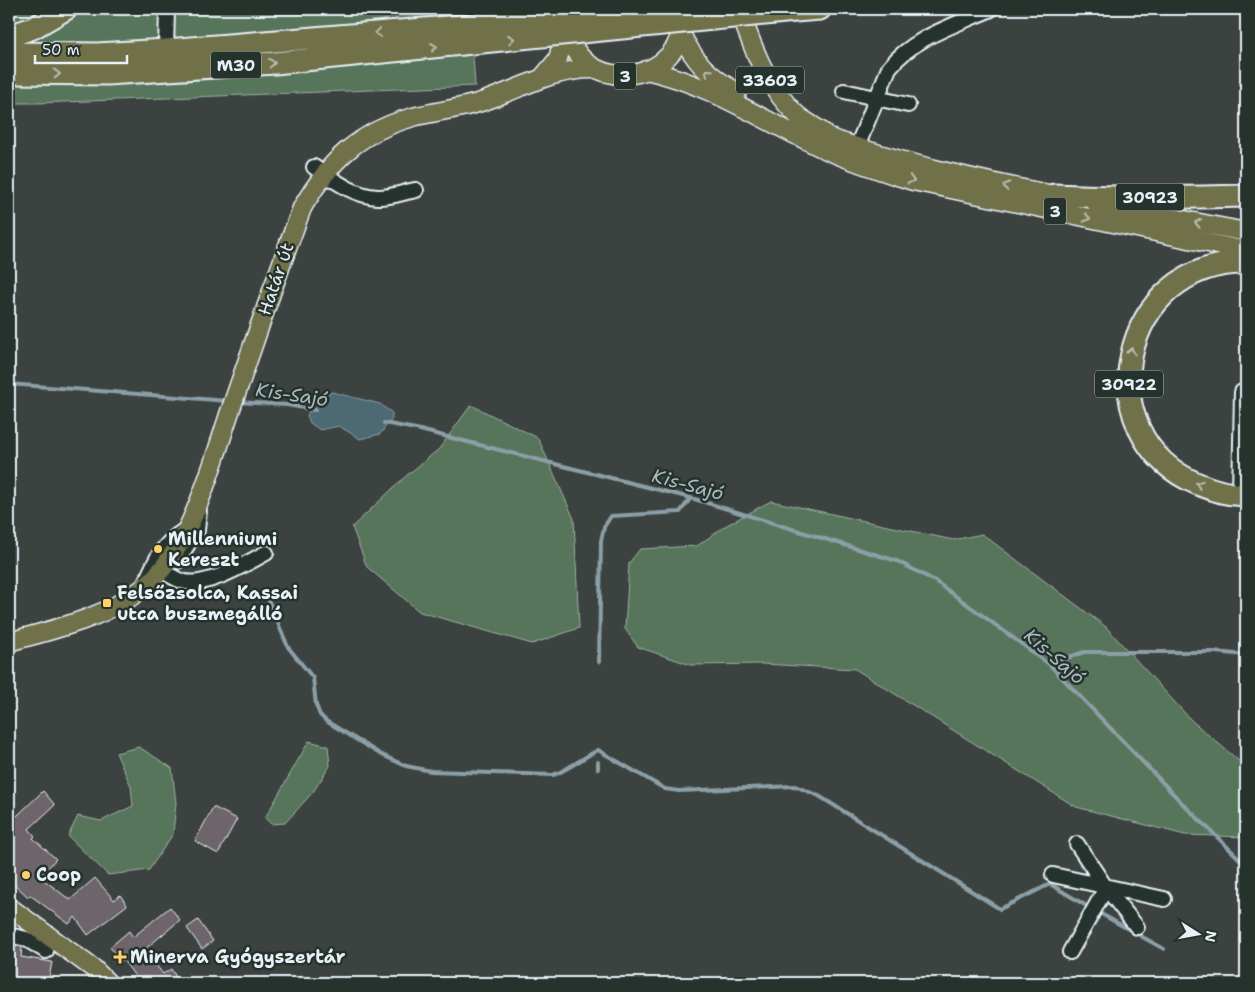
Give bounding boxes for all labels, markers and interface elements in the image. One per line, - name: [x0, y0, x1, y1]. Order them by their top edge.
- one-way arrow: [374, 28, 382, 39]
- scale bar: [35, 32, 128, 64]
- one-way arrow: [507, 34, 515, 45]
- text: 50 m: [42, 40, 80, 60]
- one-way arrow: [430, 42, 438, 53]
- road number: M30: [211, 52, 261, 78]
- one-way arrow: [268, 57, 276, 68]
- road number: 3: [614, 62, 636, 90]
- road number: 33603: [736, 66, 804, 94]
- one-way arrow: [54, 69, 62, 79]
- one-way arrow: [705, 69, 714, 78]
- one-way arrow: [907, 174, 916, 185]
- one-way arrow: [1001, 181, 1010, 192]
- road number: 30923: [1116, 183, 1184, 210]
- road number: 3: [1044, 198, 1066, 225]
- one-way arrow: [1083, 213, 1091, 223]
- one-way arrow: [1194, 218, 1203, 229]
- street label: Határ út: [252, 239, 300, 318]
- one-way arrow: [1125, 347, 1136, 356]
- road number: 30922: [1095, 370, 1163, 398]
- water label: Kis-Sajó: [254, 377, 330, 412]
- water label: Kis-Sajó: [649, 463, 726, 506]
- one-way arrow: [1195, 480, 1204, 491]
- place label: Millenniumi Kereszt: [168, 527, 277, 572]
- marker: Millenniumi Kereszt: [152, 543, 164, 555]
- place label: Felsőzsolca, Kassai utca buszmegálló: [117, 581, 298, 626]
- marker: Felsőzsolca, Kassai utca buszmegálló: [101, 597, 113, 609]
- water label: Kis-Sajó: [1019, 623, 1090, 690]
- place label: Coop: [36, 863, 81, 887]
- marker: Coop: [20, 869, 32, 881]
- north arrow: [1172, 910, 1222, 960]
- text: N: [1201, 929, 1221, 944]
- place label: Minerva Gyógyszertár: [130, 945, 346, 969]
- marker: Minerva Gyógyszertár: [114, 951, 126, 963]

